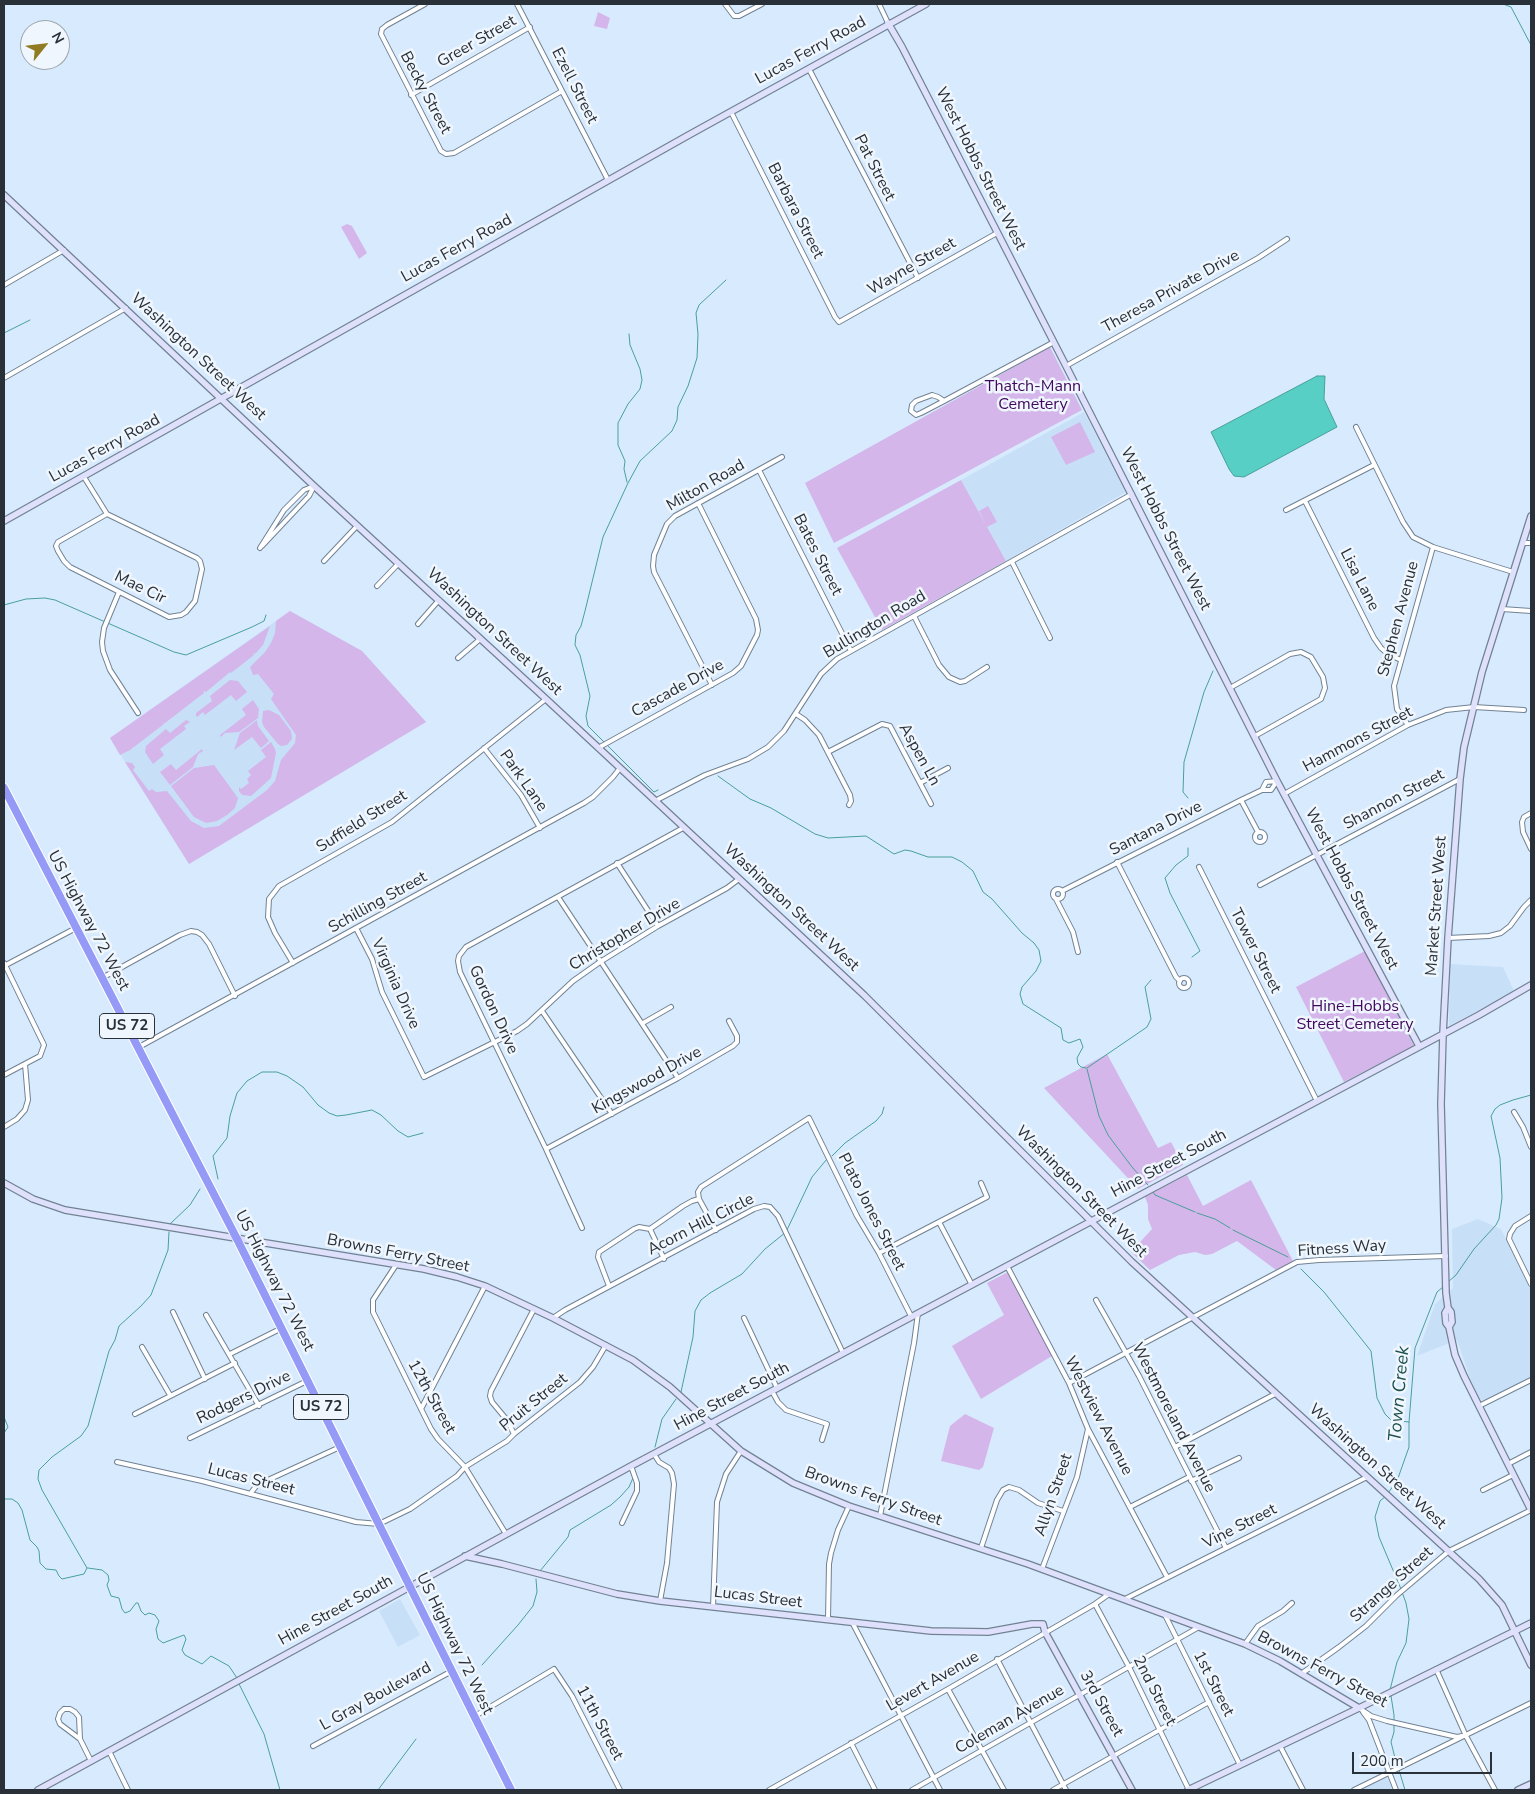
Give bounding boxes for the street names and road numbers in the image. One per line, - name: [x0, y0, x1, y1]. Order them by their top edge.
- street label: Greer Street: [434, 12, 520, 72]
- street label: Lucas Ferry Road: [752, 13, 870, 89]
- street label: Ezell Street: [547, 45, 601, 127]
- street label: Becky Street: [395, 49, 455, 137]
- street label: West Hobbs Street West: [931, 84, 1029, 254]
- street label: Pat Street: [849, 132, 899, 204]
- street label: Barbara Street: [763, 160, 827, 262]
- street label: Lucas Ferry Road: [398, 211, 516, 287]
- street label: Wayne Street: [864, 234, 960, 300]
- street label: Theresa Private Drive: [1099, 246, 1243, 338]
- street label: Washington Street West: [126, 289, 270, 425]
- street label: Lucas Ferry Road: [46, 411, 164, 487]
- street label: West Hobbs Street West: [1116, 444, 1214, 614]
- street label: Milton Road: [664, 456, 748, 516]
- street label: Bates Street: [788, 511, 846, 599]
- street label: Lisa Lane: [1335, 546, 1383, 614]
- street label: Stephen Avenue: [1374, 559, 1424, 679]
- street label: Washington Street West: [422, 564, 566, 700]
- street label: Mae Cir: [111, 567, 169, 609]
- street label: Bullington Road: [820, 587, 930, 663]
- street label: Cascade Drive: [629, 656, 727, 722]
- street label: Hammons Street: [1300, 703, 1416, 777]
- street label: Aspen Ln: [894, 721, 944, 789]
- street label: Park Lane: [495, 746, 551, 816]
- street label: Shannon Street: [1340, 765, 1448, 835]
- street label: Suffield Street: [313, 787, 411, 857]
- street label: Santana Drive: [1107, 797, 1205, 861]
- street label: West Hobbs Street West: [1300, 805, 1402, 973]
- street label: Market Street West: [1423, 835, 1451, 977]
- street label: Washington Street West: [719, 840, 863, 976]
- street label: US Highway 72 West: [43, 848, 133, 994]
- street label: Schilling Street: [325, 868, 431, 938]
- street label: Christopher Drive: [566, 894, 684, 976]
- street label: Tower Street: [1225, 905, 1285, 997]
- street label: Virginia Drive: [367, 936, 423, 1032]
- street label: Gordon Drive: [464, 963, 522, 1057]
- road number: US 72: [100, 1014, 154, 1038]
- street label: Kingswood Drive: [589, 1043, 705, 1119]
- street label: Washington Street West: [1011, 1122, 1151, 1262]
- street label: Hine Street South: [1108, 1126, 1230, 1202]
- street label: Plato Jones Street: [833, 1150, 909, 1274]
- street label: Acorn Hill Circle: [645, 1190, 757, 1260]
- street label: US Highway 72 West: [230, 1207, 318, 1355]
- street label: Browns Ferry Street: [325, 1231, 471, 1277]
- street label: Fitness Way: [1297, 1236, 1387, 1262]
- street label: Westmoreland Avenue: [1127, 1340, 1219, 1496]
- street label: Westview Avenue: [1060, 1353, 1136, 1479]
- street label: 12th Street: [403, 1357, 459, 1437]
- street label: Hine Street South: [671, 1359, 793, 1435]
- street label: Rodgers Drive: [194, 1367, 294, 1429]
- street label: Pruit Street: [496, 1370, 572, 1436]
- road number: US 72: [294, 1394, 348, 1420]
- street label: Washington Street West: [1304, 1400, 1450, 1534]
- street label: Allyn Street: [1031, 1451, 1077, 1539]
- street label: Lucas Street: [206, 1460, 296, 1500]
- street label: Browns Ferry Street: [802, 1463, 944, 1531]
- street label: Vine Street: [1200, 1500, 1280, 1554]
- street label: Strange Street: [1347, 1543, 1437, 1627]
- street label: US Highway 72 West: [411, 1570, 497, 1718]
- street label: Hine Street South: [275, 1572, 397, 1650]
- street label: Lucas Street: [713, 1583, 803, 1613]
- street label: Browns Ferry Street: [1254, 1628, 1390, 1712]
- street label: Levert Avenue: [883, 1648, 983, 1716]
- street label: 1st Street: [1188, 1648, 1238, 1720]
- street label: 2nd Street: [1128, 1653, 1180, 1729]
- street label: L Gray Boulevard: [317, 1659, 435, 1735]
- street label: 3rd Street: [1075, 1668, 1127, 1740]
- street label: Coleman Avenue: [952, 1681, 1068, 1759]
- street label: 11th Street: [571, 1682, 627, 1764]

